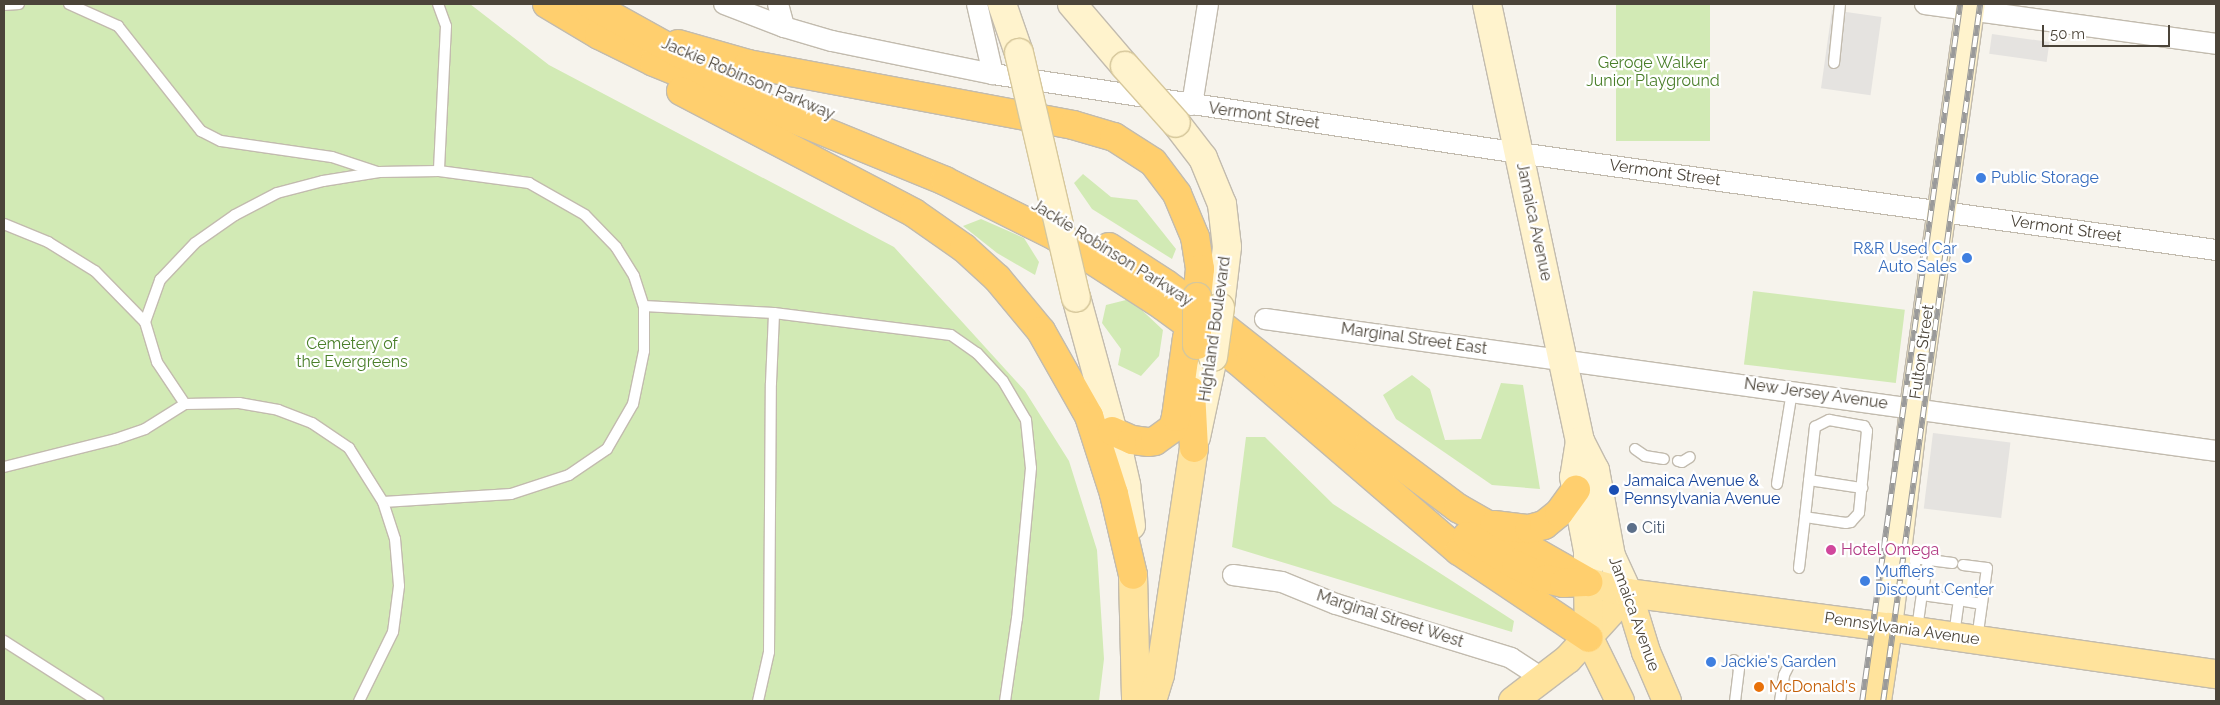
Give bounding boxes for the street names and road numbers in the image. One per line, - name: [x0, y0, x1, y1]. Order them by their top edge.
- street label: Jackie Robinson Parkway: [659, 34, 837, 124]
- street label: Vermont Street: [1207, 99, 1321, 133]
- street label: Vermont Street: [1608, 156, 1722, 190]
- street label: Jamaica Avenue: [1512, 161, 1556, 283]
- street label: Jackie Robinson Parkway: [1028, 196, 1196, 310]
- street label: Vermont Street: [2009, 212, 2123, 246]
- street label: Highland Boulevard: [1195, 255, 1235, 403]
- street label: Fulton Street: [1906, 303, 1938, 401]
- street label: Marginal Street East: [1339, 319, 1489, 359]
- street label: New Jersey Avenue: [1742, 374, 1890, 414]
- street label: Jamaica Avenue: [1604, 554, 1664, 674]
- street label: Marginal Street West: [1314, 586, 1466, 652]
- street label: Pennsylvania Avenue: [1823, 609, 1981, 649]

